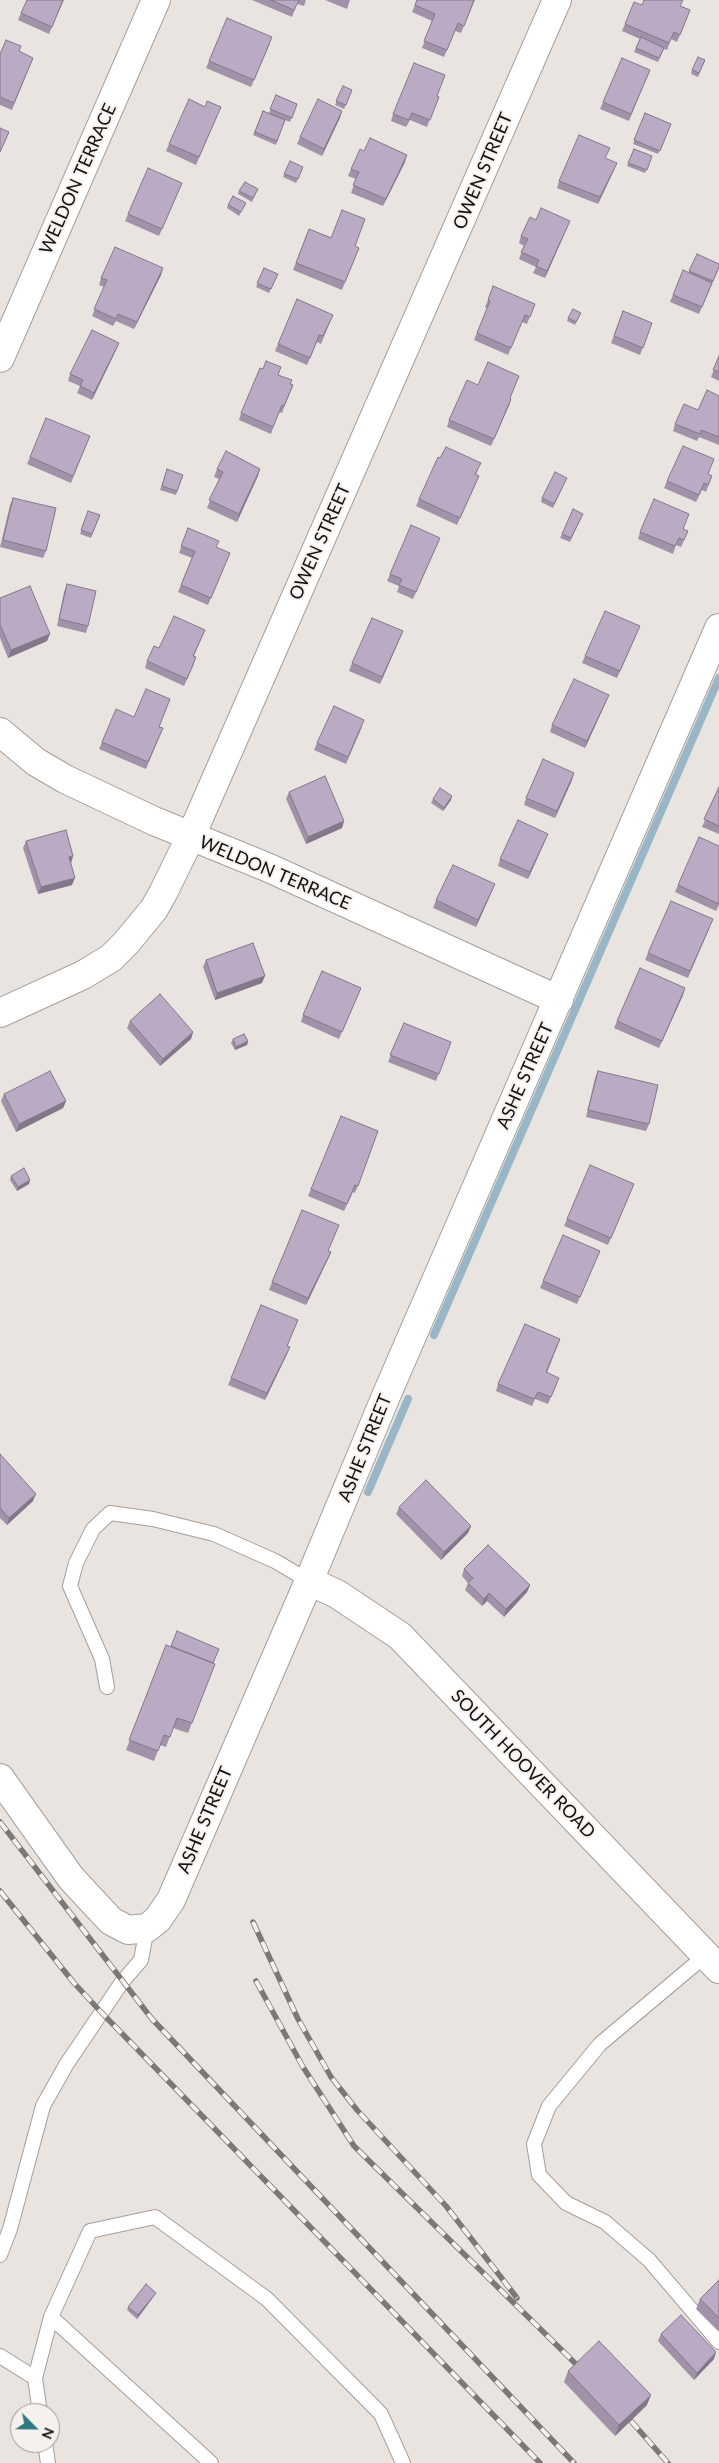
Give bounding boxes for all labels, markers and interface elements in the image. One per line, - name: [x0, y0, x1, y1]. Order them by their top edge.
- street label: WELDON TERRACE: [35, 100, 121, 258]
- street label: OWEN STREET: [449, 109, 517, 233]
- street label: OWEN STREET: [285, 481, 355, 603]
- street label: WELDON TERRACE: [196, 831, 354, 915]
- street label: ASHE STREET: [492, 1020, 558, 1132]
- street label: ASHE STREET: [334, 1391, 396, 1505]
- street label: SOUTH HOOVER ROAD: [446, 1685, 600, 1843]
- street label: ASHE STREET: [173, 1763, 237, 1877]
- north arrow: [10, 2403, 60, 2453]
- text: N: [38, 2425, 58, 2442]

